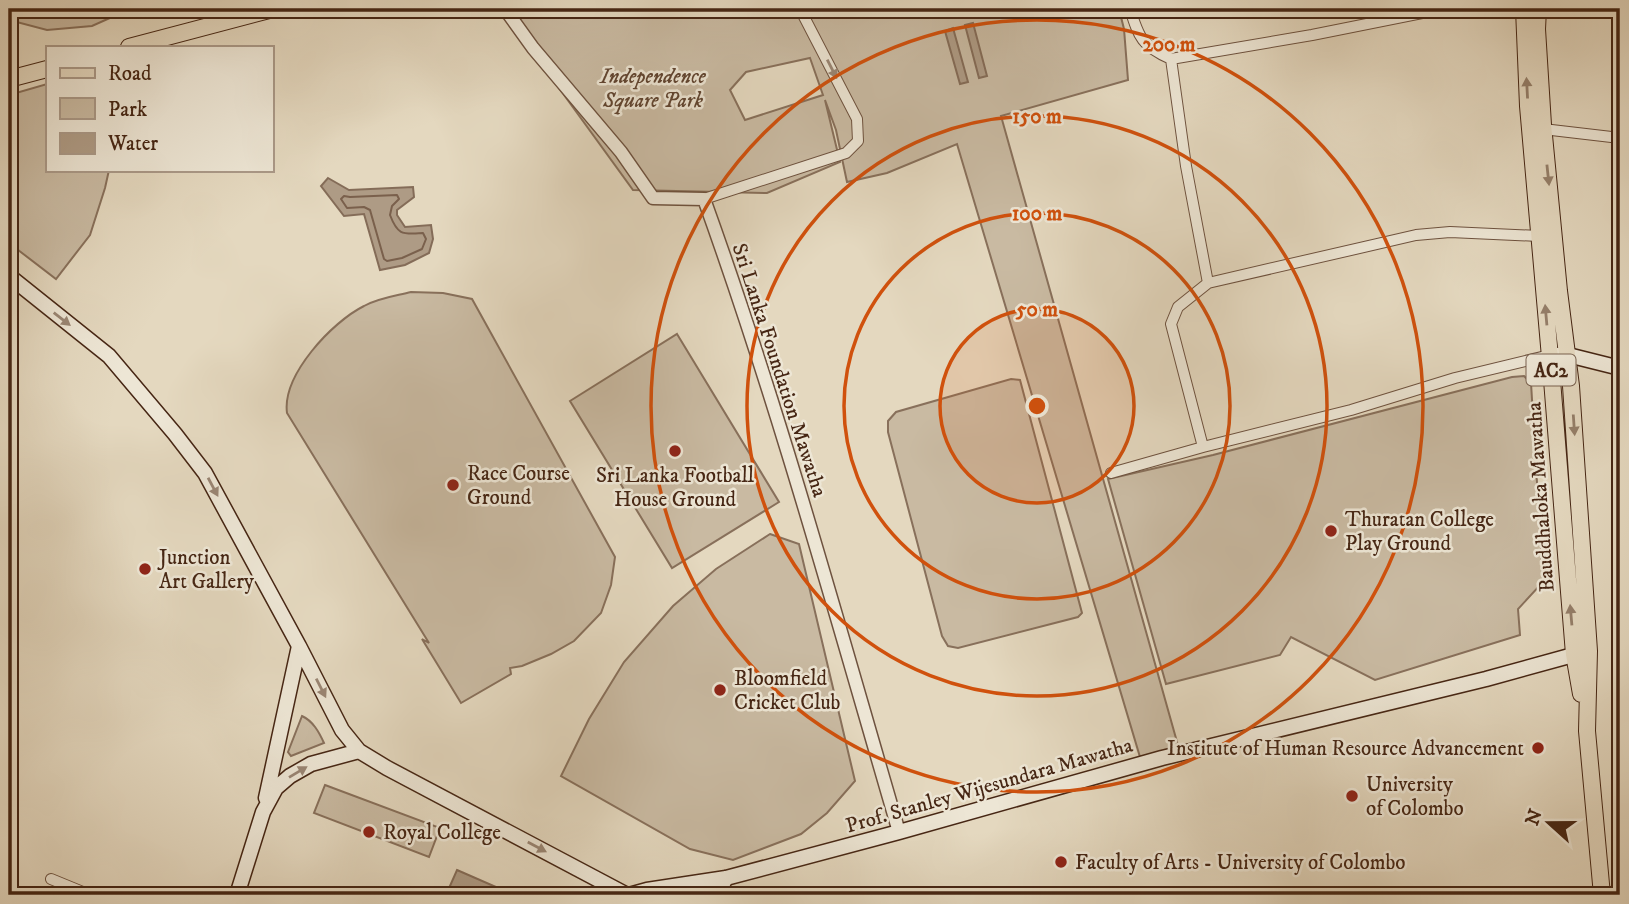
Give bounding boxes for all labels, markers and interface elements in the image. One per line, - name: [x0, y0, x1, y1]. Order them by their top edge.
- text: 200 m: [1142, 32, 1196, 58]
- legend: [46, 46, 273, 172]
- one-way arrow: [825, 60, 837, 80]
- text: Road: [108, 61, 152, 87]
- park label: Independence Square Park: [598, 64, 707, 115]
- one-way arrow: [1521, 77, 1532, 99]
- text: Park: [108, 97, 148, 123]
- text: 150 m: [1012, 104, 1062, 130]
- text: Water: [107, 131, 158, 157]
- one-way arrow: [1543, 164, 1554, 186]
- text: 100 m: [1012, 201, 1062, 227]
- street label: Sri Lanka Foundation Mawatha: [726, 240, 832, 501]
- text: 50 m: [1015, 297, 1058, 323]
- one-way arrow: [1541, 304, 1552, 326]
- one-way arrow: [53, 311, 71, 326]
- road number: AC2: [1526, 354, 1576, 386]
- centre of rings: [1025, 394, 1049, 418]
- street label: Bauddhaloka Mawatha: [1521, 401, 1561, 593]
- one-way arrow: [1569, 414, 1580, 436]
- marker: Sri Lanka Football House Ground: [667, 443, 683, 459]
- place label: Race Course Ground: [467, 461, 570, 511]
- place label: Sri Lanka Football House Ground: [596, 463, 755, 513]
- marker: Race Course Ground: [445, 477, 461, 493]
- one-way arrow: [206, 478, 218, 498]
- place label: Thuratan College Play Ground: [1345, 507, 1494, 557]
- marker: Thuratan College Play Ground: [1323, 523, 1339, 539]
- place label: Junction Art Gallery: [157, 545, 255, 595]
- marker: Junction Art Gallery: [137, 561, 153, 577]
- one-way arrow: [1565, 604, 1576, 626]
- place label: Bloomfield Cricket Club: [734, 666, 841, 716]
- one-way arrow: [315, 678, 326, 698]
- marker: Bloomfield Cricket Club: [712, 682, 728, 698]
- street label: Prof. Stanley Wijesundara Mawatha: [843, 732, 1136, 839]
- place label: Institute of Human Resource Advancement: [1167, 736, 1524, 762]
- marker: Institute of Human Resource Advancement: [1530, 740, 1546, 756]
- one-way arrow: [288, 766, 307, 778]
- place label: University of Colombo: [1366, 772, 1464, 822]
- marker: University of Colombo: [1344, 788, 1360, 804]
- north arrow: [1514, 788, 1584, 858]
- text: N: [1521, 806, 1548, 829]
- place label: Royal College: [383, 820, 501, 846]
- marker: Royal College: [361, 824, 377, 840]
- one-way arrow: [527, 841, 547, 853]
- place label: Faculty of Arts - University of Colombo: [1075, 850, 1406, 876]
- marker: Faculty of Arts - University of Colombo: [1053, 854, 1069, 870]

